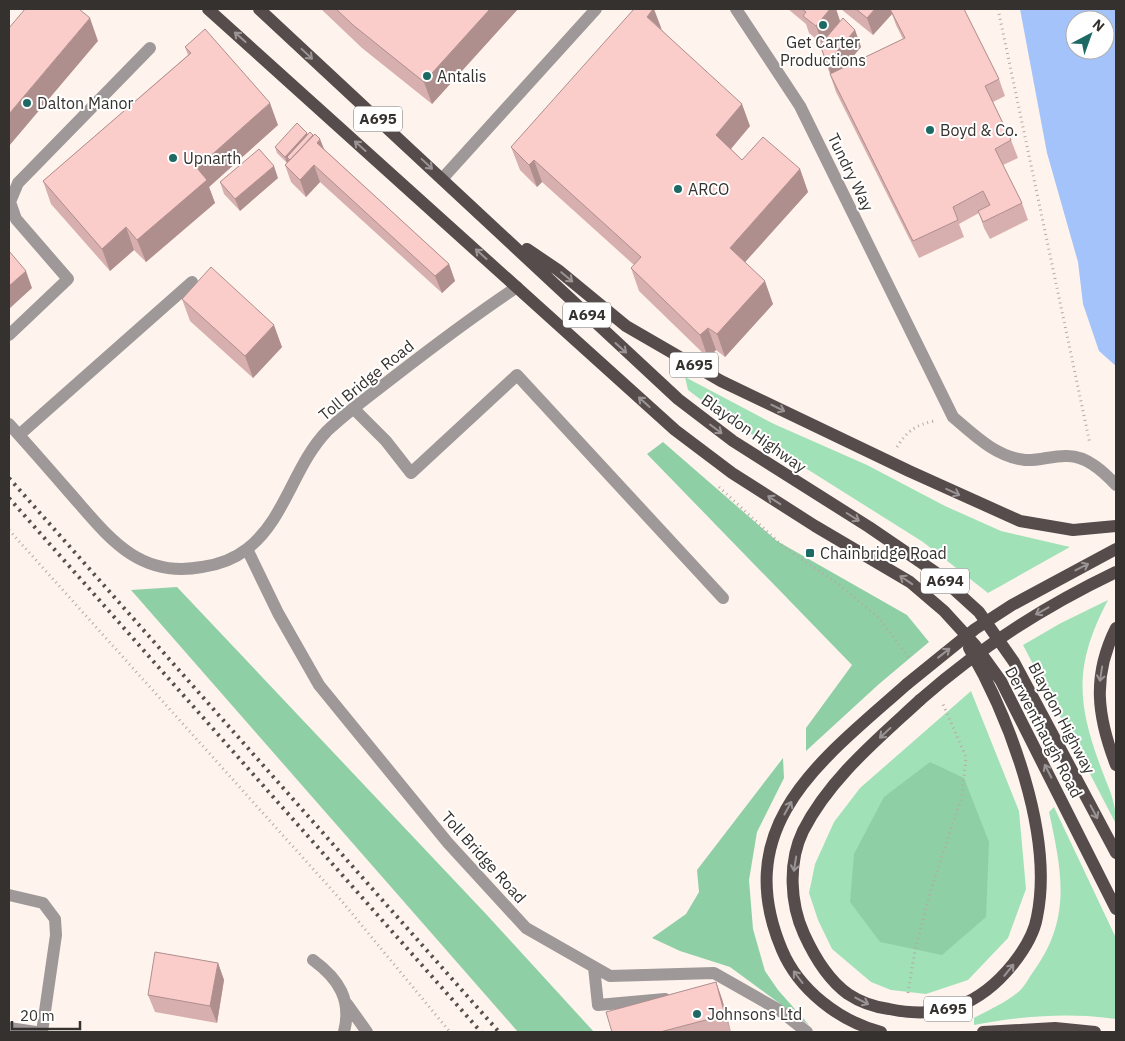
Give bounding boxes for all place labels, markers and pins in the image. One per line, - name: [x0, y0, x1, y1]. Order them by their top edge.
- marker: Get Carter Productions: [817, 19, 829, 31]
- place label: Get Carter Productions: [780, 32, 866, 70]
- place label: Antalis: [437, 66, 487, 86]
- marker: Antalis: [421, 70, 433, 82]
- place label: Dalton Manor: [37, 93, 134, 113]
- marker: Dalton Manor: [21, 97, 33, 109]
- place label: Boyd & Co.: [940, 120, 1018, 140]
- marker: Boyd & Co.: [924, 124, 936, 136]
- place label: Upnarth: [183, 148, 241, 168]
- marker: Upnarth: [167, 152, 179, 164]
- place label: ARCO: [688, 179, 729, 199]
- marker: ARCO: [672, 183, 684, 195]
- place label: Chainbridge Road: [820, 543, 947, 563]
- marker: Chainbridge Road: [804, 547, 816, 559]
- place label: Johnsons Ltd: [707, 1004, 802, 1024]
- marker: Johnsons Ltd: [691, 1008, 703, 1020]

